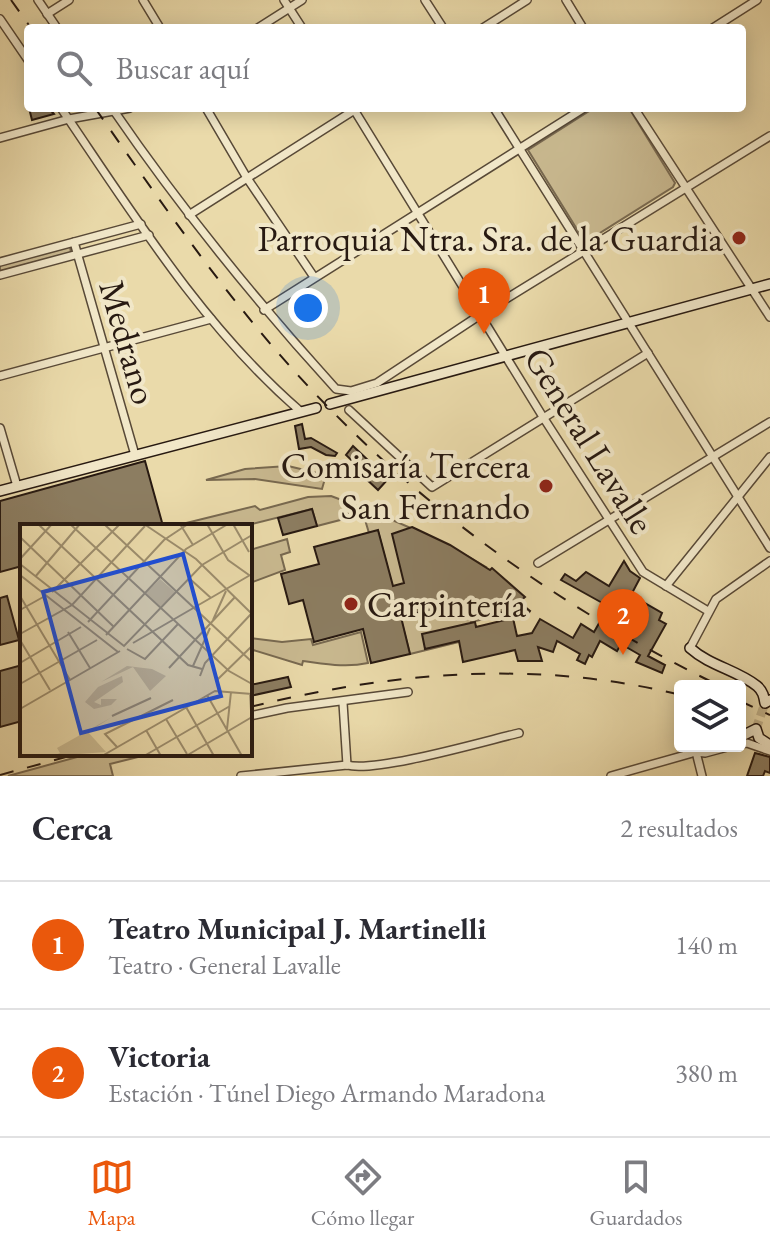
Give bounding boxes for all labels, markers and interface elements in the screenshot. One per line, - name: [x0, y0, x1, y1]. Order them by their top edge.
- search box: [24, 24, 746, 112]
- icon: search: [52, 46, 96, 90]
- text: Buscar aquí: [116, 49, 250, 88]
- place label: Parroquia Ntra. Sra. de la Guardia: [258, 215, 724, 262]
- marker: Parroquia Ntra. Sra. de la Guardia: [730, 229, 748, 247]
- pin: 1: [458, 268, 510, 334]
- street label: Medrano: [88, 275, 169, 410]
- your location: [288, 288, 328, 328]
- street label: General Lavalle: [514, 338, 665, 542]
- place label: Comisaría Tercera San Fernando: [281, 442, 531, 530]
- marker: Comisaría Tercera San Fernando: [537, 477, 555, 495]
- inset map: [20, 524, 252, 756]
- place label: Carpintería: [367, 581, 527, 628]
- pin: 2: [597, 589, 649, 655]
- marker: Carpintería: [342, 595, 360, 613]
- map controls: [674, 680, 746, 752]
- button: layers: [674, 680, 746, 752]
- text: Cerca: [32, 806, 112, 850]
- text: 2 resultados: [620, 811, 738, 845]
- text: Teatro Municipal J. Martinelli: [108, 909, 486, 948]
- text: 1: [51, 928, 65, 962]
- text: 140 m: [675, 928, 738, 962]
- text: Teatro · General Lavalle: [108, 948, 341, 982]
- text: Victoria: [108, 1037, 210, 1076]
- text: 2: [51, 1056, 65, 1090]
- text: 380 m: [675, 1056, 738, 1090]
- text: Estación · Túnel Diego Armando Maradona: [108, 1076, 545, 1110]
- tab: Mapa: [88, 1155, 136, 1232]
- tab: Cómo llegar: [311, 1155, 414, 1232]
- tab: Guardados: [590, 1155, 682, 1232]

